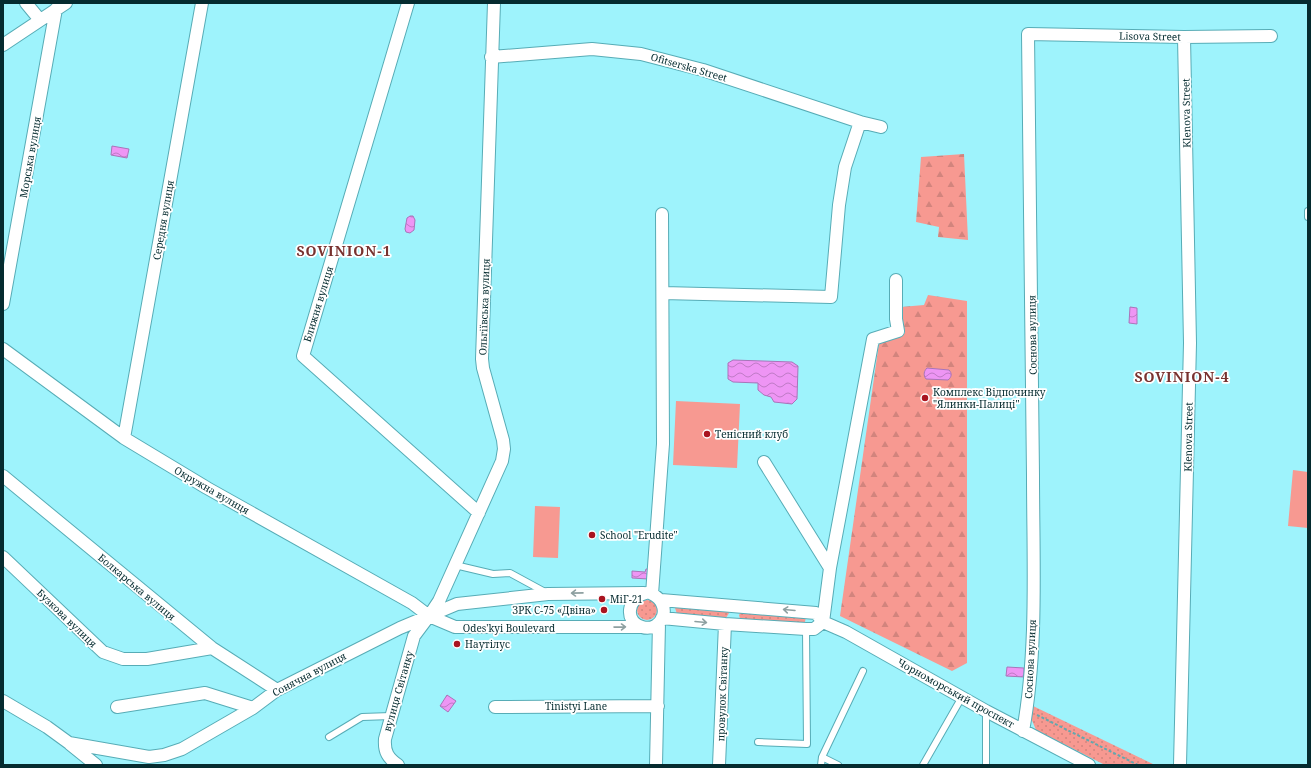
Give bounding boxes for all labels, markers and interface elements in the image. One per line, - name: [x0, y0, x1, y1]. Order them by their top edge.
- street label: Lisova Street: [1119, 28, 1181, 44]
- street label: Ofitserska Street: [649, 49, 729, 85]
- street label: Klenova Street: [1178, 78, 1194, 148]
- street label: Морська вулиця: [16, 115, 44, 199]
- street label: Середня вулиця: [149, 179, 177, 261]
- district label: SOVINION-1: [296, 241, 392, 260]
- street label: Ольгіївська вулиця: [475, 258, 493, 356]
- street label: Ближня вулиця: [300, 264, 336, 344]
- street label: Соснова вулиця: [1024, 295, 1040, 375]
- district label: SOVINION-4: [1134, 367, 1230, 386]
- place label: Комплекс Відпочинку "Ялинки-Палиці": [933, 385, 1046, 411]
- marker: Комплекс Відпочинку "Ялинки-Палиці": [920, 393, 930, 403]
- street label: Klenova Street: [1180, 402, 1196, 472]
- place label: Тенісний клуб: [715, 427, 788, 441]
- marker: Тенісний клуб: [702, 429, 712, 439]
- street label: Окружна вулиця: [172, 463, 252, 517]
- place label: School "Erudite": [600, 528, 678, 542]
- marker: School "Erudite": [587, 530, 597, 540]
- street label: Болкарська вулиця: [95, 550, 179, 624]
- street label: Бузкова вулиця: [34, 586, 100, 651]
- one-way arrow: [571, 589, 584, 597]
- place label: МіГ-21: [610, 592, 643, 606]
- marker: МіГ-21: [597, 594, 607, 604]
- place label: ЗРК С-75 «Двіна»: [512, 603, 596, 617]
- marker: ЗРК С-75 «Двіна»: [599, 605, 609, 615]
- one-way arrow: [783, 607, 796, 614]
- one-way arrow: [694, 618, 707, 625]
- street label: Соснова вулиця: [1021, 619, 1039, 699]
- street label: Odes'kyi Boulevard: [463, 621, 555, 635]
- one-way arrow: [613, 623, 626, 631]
- place label: Наутілус: [465, 637, 510, 651]
- marker: Наутілус: [452, 639, 462, 649]
- street label: провулок Світанку: [713, 646, 731, 742]
- street label: Сонячна вулиця: [269, 648, 349, 699]
- street label: вулиця Світанку: [380, 649, 416, 733]
- street label: Чорноморський проспект: [895, 655, 1018, 731]
- street label: Tinistyi Lane: [545, 699, 607, 713]

